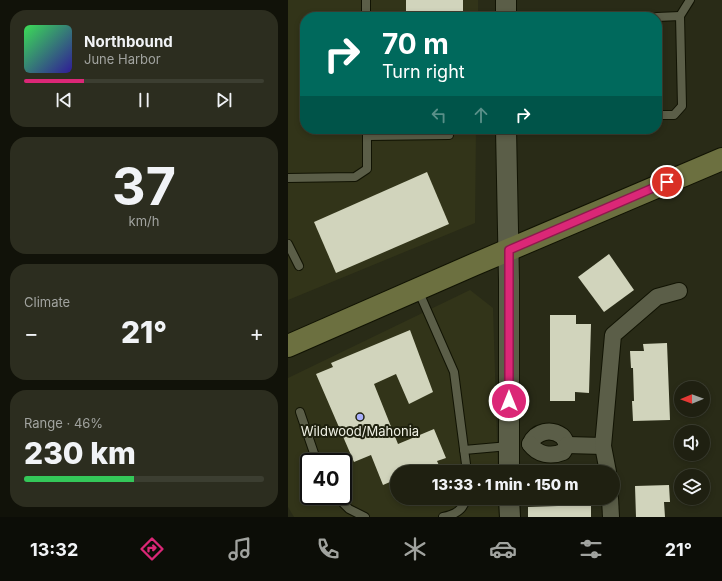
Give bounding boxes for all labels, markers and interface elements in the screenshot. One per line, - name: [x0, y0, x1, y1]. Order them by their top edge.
- text: 70 m: [382, 27, 449, 61]
- icon: right: [316, 28, 368, 80]
- text: Northbound: [84, 32, 173, 51]
- text: June Harbor: [84, 51, 161, 67]
- text: Turn right: [382, 61, 465, 82]
- icon: previous: [53, 89, 75, 111]
- icon: pause: [133, 89, 155, 111]
- icon: next: [213, 89, 235, 111]
- icon: left: [428, 104, 450, 126]
- icon: ahead: [470, 104, 492, 126]
- icon: right: [512, 104, 534, 126]
- text: 37: [112, 155, 176, 218]
- pin: [650, 165, 684, 199]
- icon: arrive: [656, 171, 678, 193]
- text: km/h: [129, 213, 159, 229]
- text: Climate: [24, 294, 70, 310]
- text: 21°: [121, 314, 167, 350]
- text: −: [24, 320, 39, 346]
- text: +: [249, 320, 264, 346]
- position arrow: [488, 380, 530, 422]
- north arrow: [674, 381, 710, 417]
- map controls: [674, 381, 710, 505]
- marker: Wildwood/Mahonia: [355, 412, 365, 422]
- text: Range · 46%: [24, 415, 103, 431]
- place label: Wildwood/Mahonia: [301, 423, 419, 439]
- button: sound: [674, 425, 710, 461]
- text: 230 km: [24, 435, 136, 471]
- speed limit sign: 40: [300, 453, 352, 505]
- button: layers: [674, 469, 710, 505]
- text: 13:33 · 1 min · 150 m: [432, 475, 578, 494]
- icon: directions: [138, 535, 166, 563]
- icon: music: [226, 535, 254, 563]
- icon: phone: [314, 535, 342, 563]
- icon: climate: [401, 535, 429, 563]
- icon: car: [489, 535, 517, 563]
- icon: filters: [577, 535, 605, 563]
- text: 13:32: [30, 539, 78, 560]
- text: 21°: [665, 539, 692, 560]

